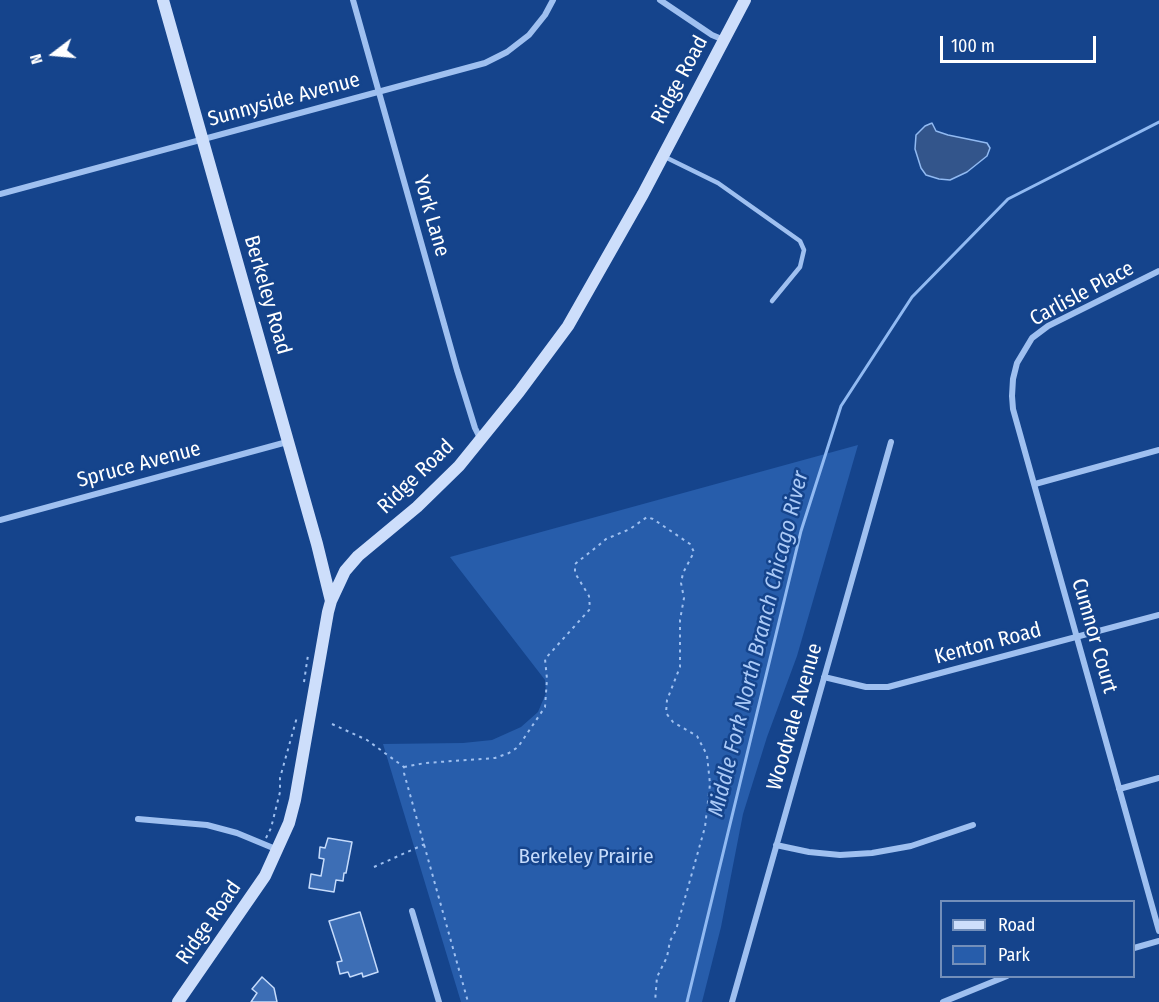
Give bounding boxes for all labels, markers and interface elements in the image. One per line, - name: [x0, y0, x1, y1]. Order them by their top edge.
- north arrow: [24, 24, 84, 84]
- scale bar: [943, 24, 1099, 62]
- street label: Ridge Road: [646, 32, 714, 128]
- text: 100 m: [951, 35, 995, 57]
- text: N: [26, 52, 47, 66]
- street label: Sunnyside Avenue: [205, 68, 363, 132]
- street label: York Lane: [407, 173, 455, 259]
- street label: Berkeley Road: [238, 233, 296, 357]
- street label: Carlisle Place: [1026, 256, 1138, 332]
- street label: Ridge Road: [373, 434, 459, 520]
- street label: Spruce Avenue: [74, 436, 204, 494]
- water label: Middle Fork North Branch Chicago River: [703, 468, 815, 820]
- street label: Cumnor Court: [1066, 576, 1122, 696]
- street label: Kenton Road: [932, 618, 1044, 670]
- street label: Woodvale Avenue: [762, 641, 828, 793]
- park label: Berkeley Prairie: [518, 844, 654, 870]
- street label: Ridge Road: [171, 876, 247, 970]
- legend: [940, 900, 1135, 978]
- text: Road: [998, 914, 1035, 936]
- text: Park: [998, 944, 1030, 966]

